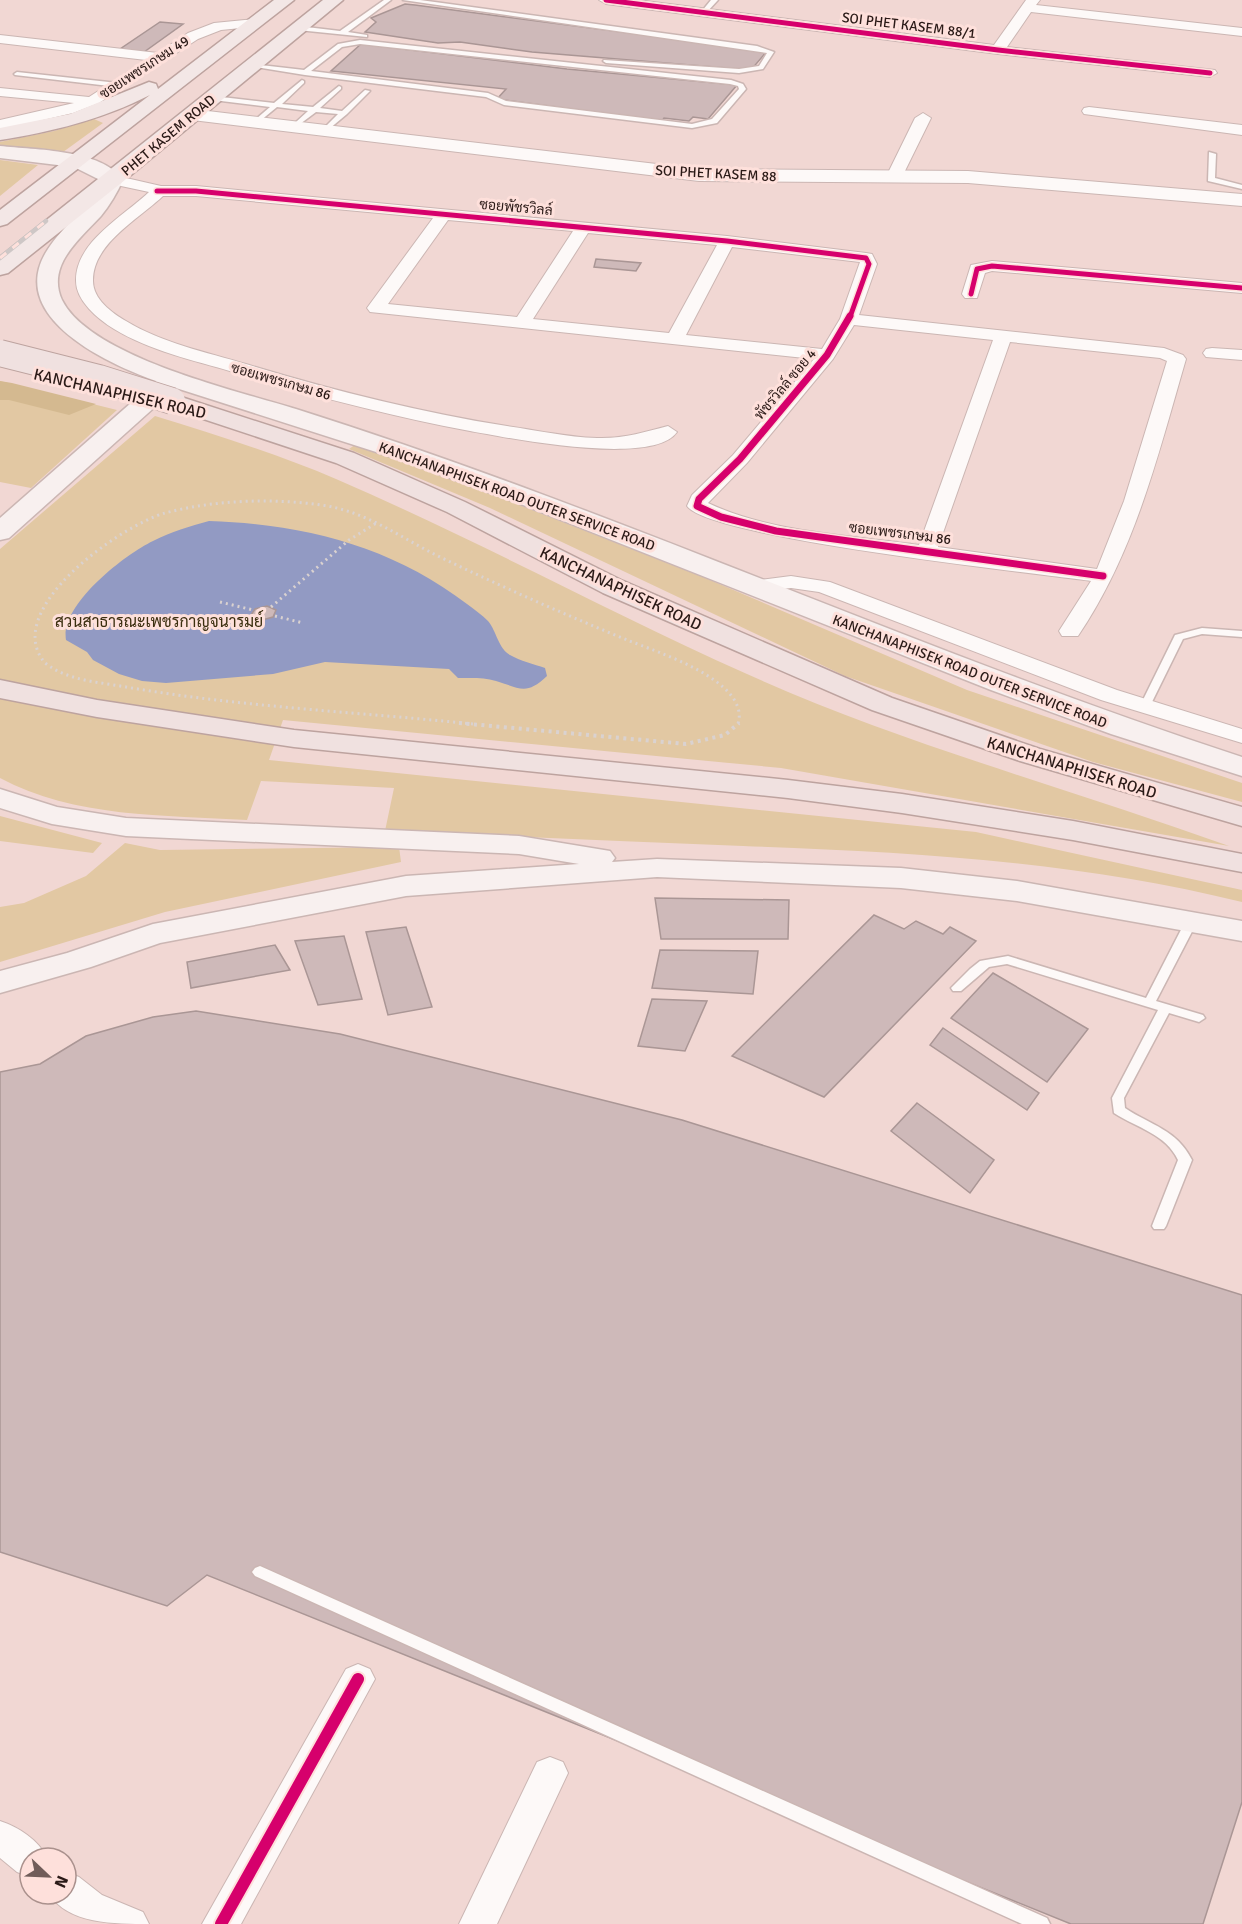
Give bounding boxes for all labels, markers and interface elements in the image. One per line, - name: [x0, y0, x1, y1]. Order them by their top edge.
- street label: SOI PHET KASEM 88/1: [841, 9, 977, 42]
- street label: ซอยเพชรเกษม 49: [96, 32, 192, 103]
- street label: PHET KASEM ROAD: [118, 91, 219, 180]
- street label: SOI PHET KASEM 88: [655, 162, 777, 185]
- street label: ซอยพัชรวิลล์: [479, 195, 553, 219]
- street label: พัชรวิลล์ ซอย 4: [750, 344, 820, 423]
- street label: ซอยเพชรเกษม 86: [229, 359, 333, 404]
- street label: KANCHANAPHISEK ROAD: [32, 364, 208, 424]
- street label: KANCHANAPHISEK ROAD OUTER SERVICE ROAD: [376, 438, 657, 555]
- street label: ซอยเพชรเกษม 86: [848, 519, 952, 548]
- street label: KANCHANAPHISEK ROAD: [536, 543, 705, 635]
- park label: สวนสาธารณะเพชรกาญจนารมย์: [55, 609, 263, 632]
- street label: KANCHANAPHISEK ROAD OUTER SERVICE ROAD: [830, 611, 1110, 732]
- street label: KANCHANAPHISEK ROAD: [984, 733, 1159, 803]
- north arrow: [18, 1846, 78, 1906]
- text: N: [50, 1872, 72, 1891]

